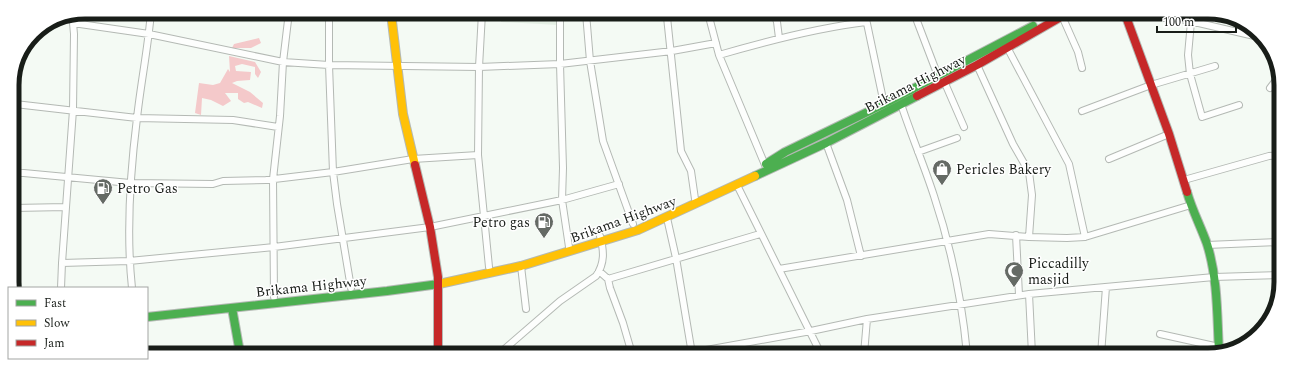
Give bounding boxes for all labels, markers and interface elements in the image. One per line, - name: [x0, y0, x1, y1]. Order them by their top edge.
- scale bar: [1157, 8, 1236, 34]
- text: 100 m: [1163, 13, 1194, 32]
- street label: Brikama Highway: [861, 48, 971, 118]
- shop icon: Pericles Bakery: [931, 158, 953, 186]
- place label: Pericles Bakery: [956, 159, 1052, 180]
- fuel station icon: Petro Gas: [92, 177, 114, 205]
- place label: Petro Gas: [117, 178, 178, 199]
- street label: Brikama Highway: [567, 190, 680, 248]
- fuel station icon: Petro gas: [533, 211, 555, 239]
- place label: Petro gas: [472, 212, 530, 233]
- place label: Piccadilly masjid: [1028, 253, 1090, 290]
- mosque icon: Piccadilly masjid: [1003, 260, 1025, 288]
- street label: Brikama Highway: [255, 270, 369, 303]
- legend: [8, 287, 148, 359]
- text: Fast: [44, 294, 66, 313]
- text: Slow: [44, 314, 70, 333]
- text: Jam: [44, 334, 65, 353]

